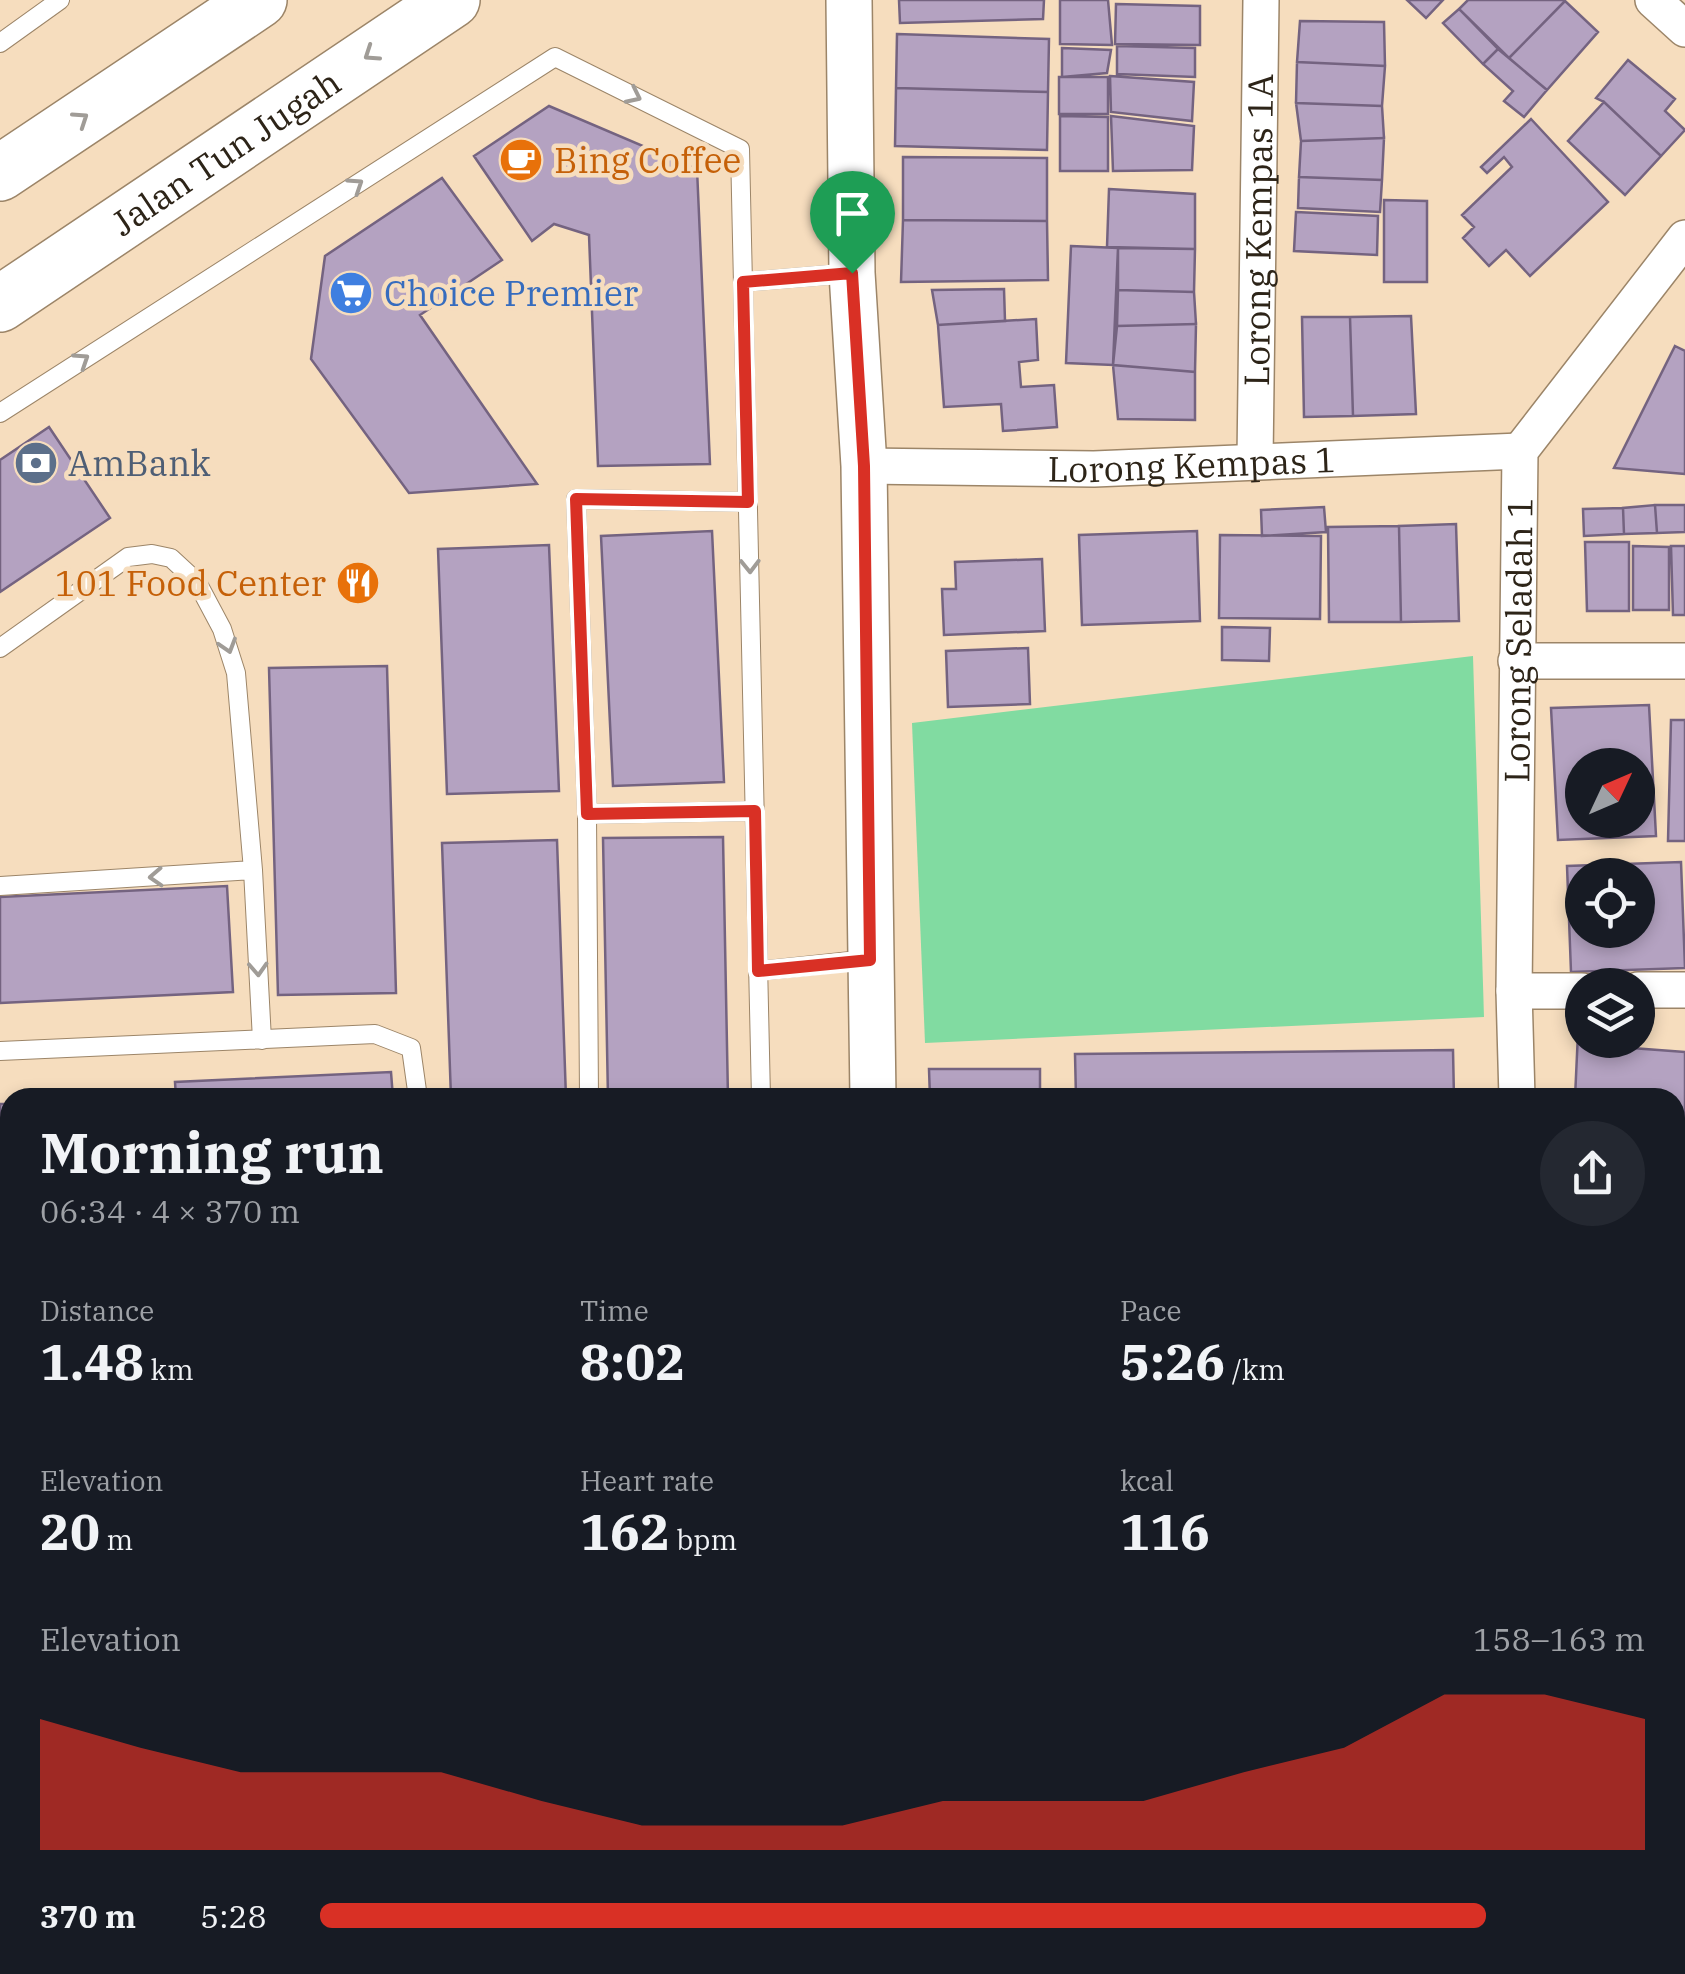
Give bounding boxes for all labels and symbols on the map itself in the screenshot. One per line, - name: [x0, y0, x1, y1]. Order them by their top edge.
- one-way arrow: [364, 42, 382, 61]
- street label: Jalan Tun Jugah: [102, 59, 349, 246]
- street label: Lorong Kempas 1A: [1233, 73, 1283, 387]
- one-way arrow: [624, 84, 642, 104]
- one-way arrow: [70, 112, 88, 131]
- cafe icon: Bing Coffee: [498, 137, 544, 183]
- place label: Bing Coffee: [554, 137, 741, 183]
- pin: [810, 171, 895, 274]
- one-way arrow: [345, 178, 363, 197]
- supermarket icon: Choice Premier: [328, 270, 374, 316]
- place label: Choice Premier: [384, 270, 639, 316]
- one-way arrow: [71, 354, 89, 373]
- street label: Lorong Kempas 1: [1047, 436, 1337, 492]
- bank icon: AmBank: [13, 440, 59, 486]
- place label: AmBank: [68, 440, 211, 486]
- street label: Lorong Seladah 1: [1493, 497, 1542, 783]
- one-way arrow: [739, 558, 760, 574]
- place label: 101 Food Center: [55, 560, 326, 606]
- restaurant icon: 101 Food Center: [335, 560, 381, 606]
- one-way arrow: [216, 637, 237, 654]
- north arrow: [1565, 748, 1655, 838]
- one-way arrow: [147, 866, 163, 887]
- one-way arrow: [247, 962, 268, 978]

